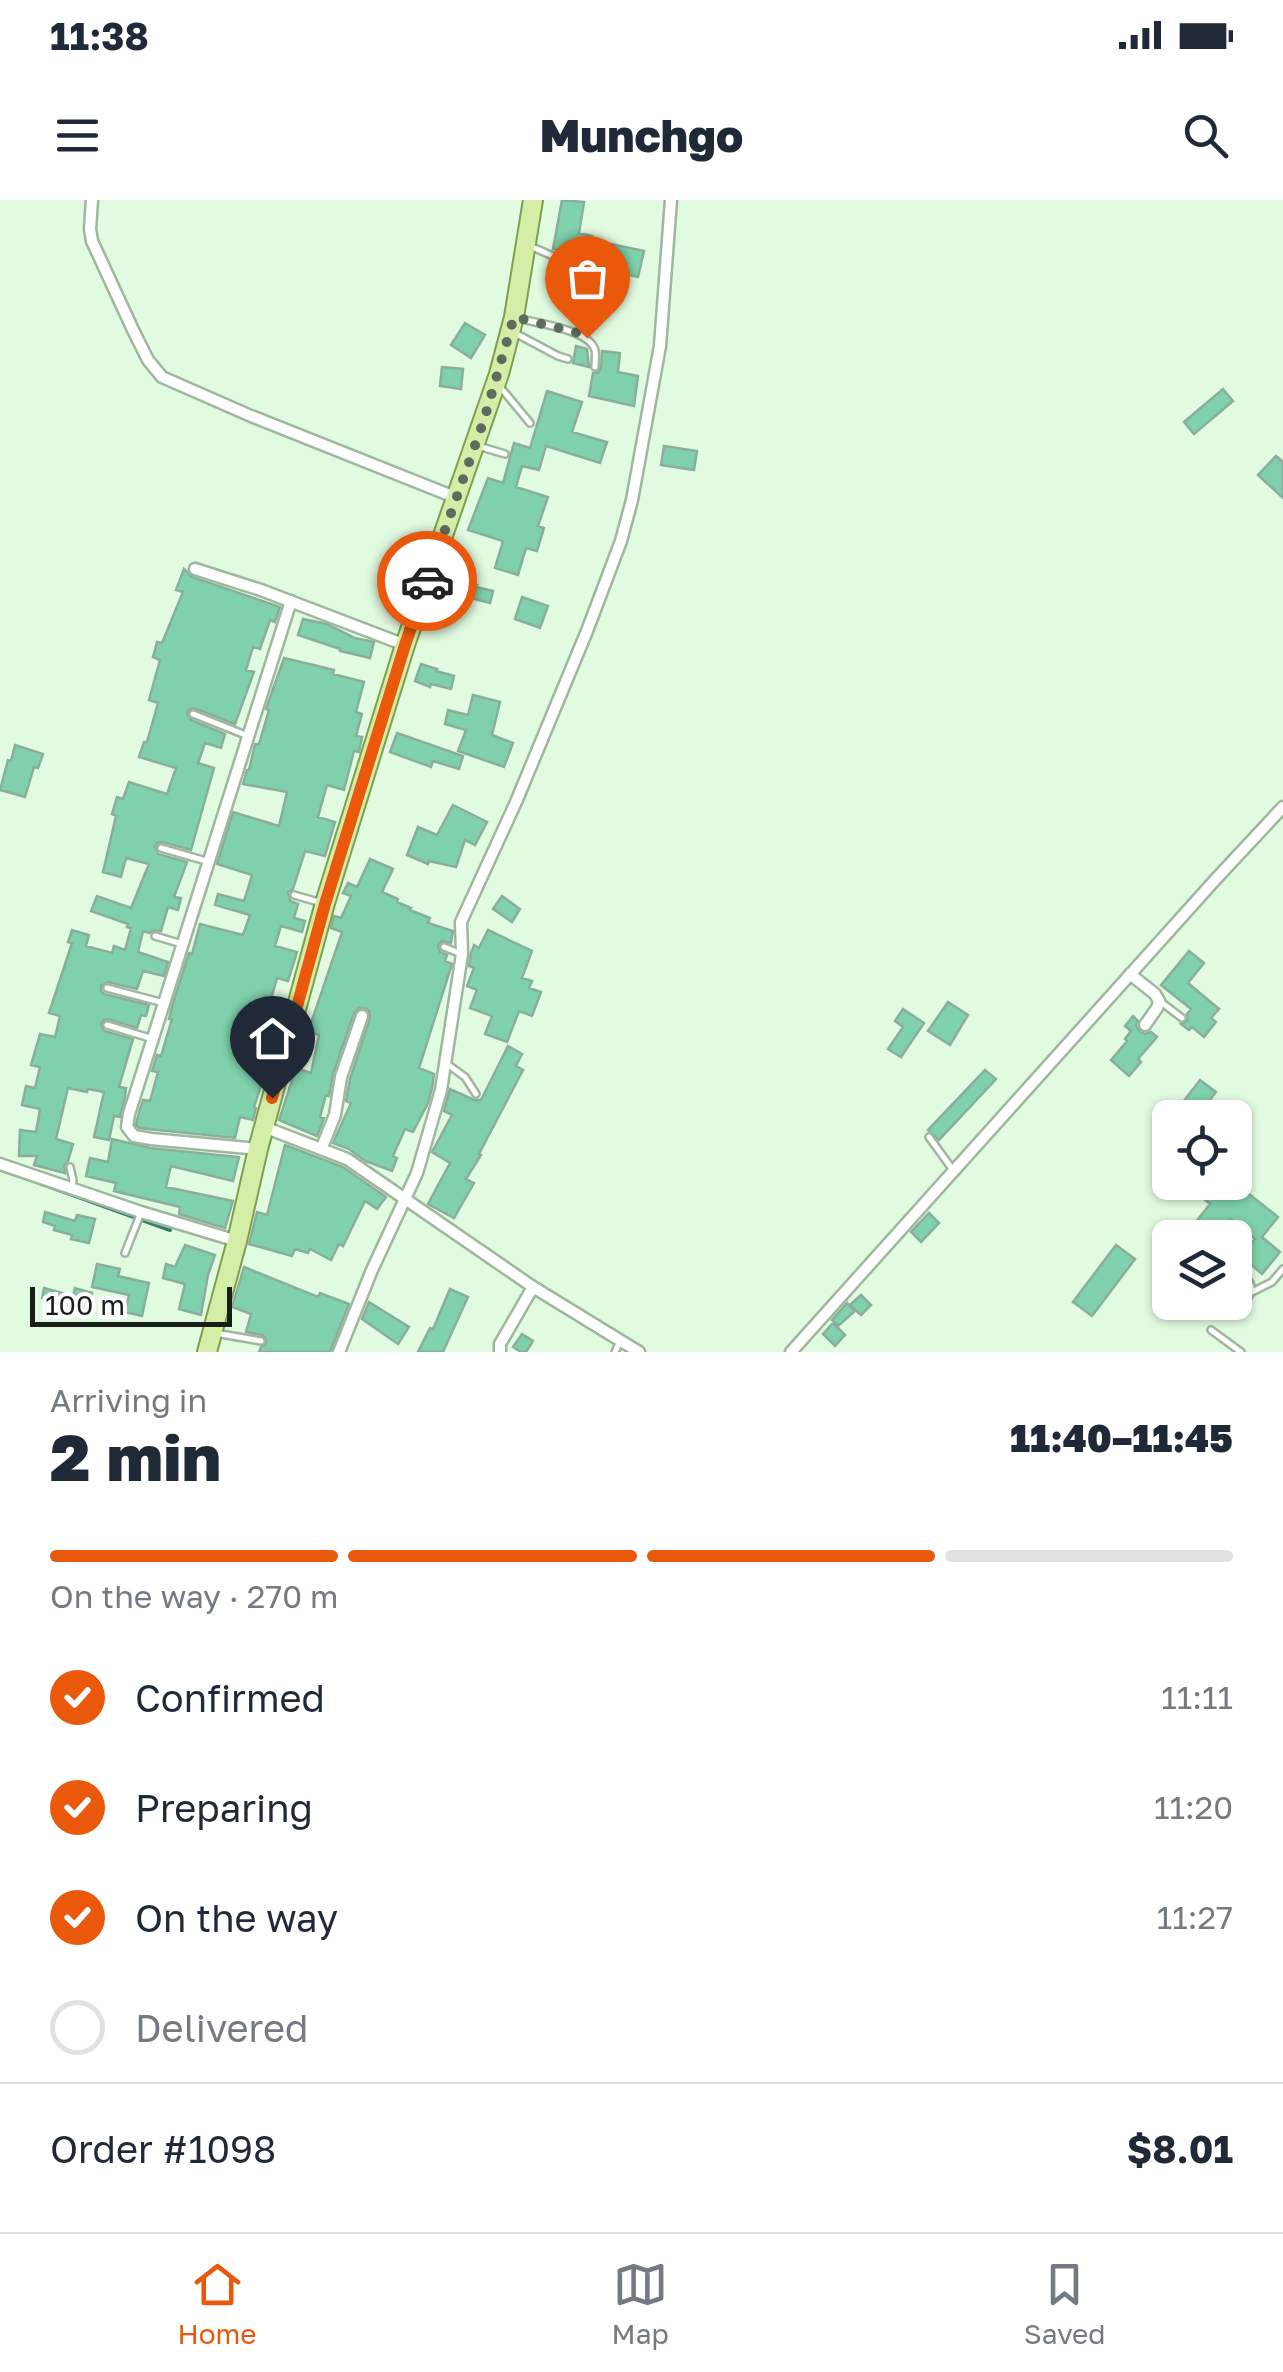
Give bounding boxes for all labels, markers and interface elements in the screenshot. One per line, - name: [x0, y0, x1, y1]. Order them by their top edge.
- text: 11:38: [50, 13, 149, 58]
- icon: menu: [50, 108, 105, 163]
- text: Munchgo: [540, 108, 743, 162]
- icon: search: [1178, 108, 1233, 163]
- pin: [545, 236, 630, 339]
- icon: bag: [560, 251, 615, 306]
- courier: [377, 531, 477, 631]
- icon: car: [400, 554, 455, 609]
- pin: [230, 996, 315, 1099]
- icon: home: [245, 1011, 300, 1066]
- map controls: [1152, 1100, 1252, 1320]
- button: locate: [1152, 1100, 1252, 1200]
- button: layers: [1152, 1220, 1252, 1320]
- scale bar: [30, 1282, 232, 1326]
- text: 100 m: [45, 1288, 125, 1321]
- text: Arriving in: [50, 1381, 207, 1419]
- text: 11:40–11:45: [1010, 1415, 1233, 1460]
- text: 2 min: [50, 1417, 221, 1495]
- text: On the way · 270 m: [50, 1577, 338, 1615]
- icon: check: [50, 1670, 105, 1725]
- text: Confirmed: [135, 1675, 325, 1720]
- text: 11:11: [1161, 1678, 1233, 1716]
- icon: check: [50, 1780, 105, 1835]
- text: Preparing: [135, 1785, 313, 1830]
- text: 11:20: [1154, 1788, 1233, 1826]
- icon: check: [50, 1890, 105, 1945]
- text: On the way: [135, 1895, 338, 1940]
- text: 11:27: [1157, 1898, 1233, 1936]
- text: Delivered: [135, 2005, 308, 2050]
- text: Order #1098: [50, 2126, 276, 2171]
- text: $8.01: [1127, 2126, 1233, 2171]
- tab: Home: [178, 2257, 257, 2350]
- tab: Map: [612, 2257, 669, 2350]
- tab: Saved: [1024, 2257, 1106, 2350]

